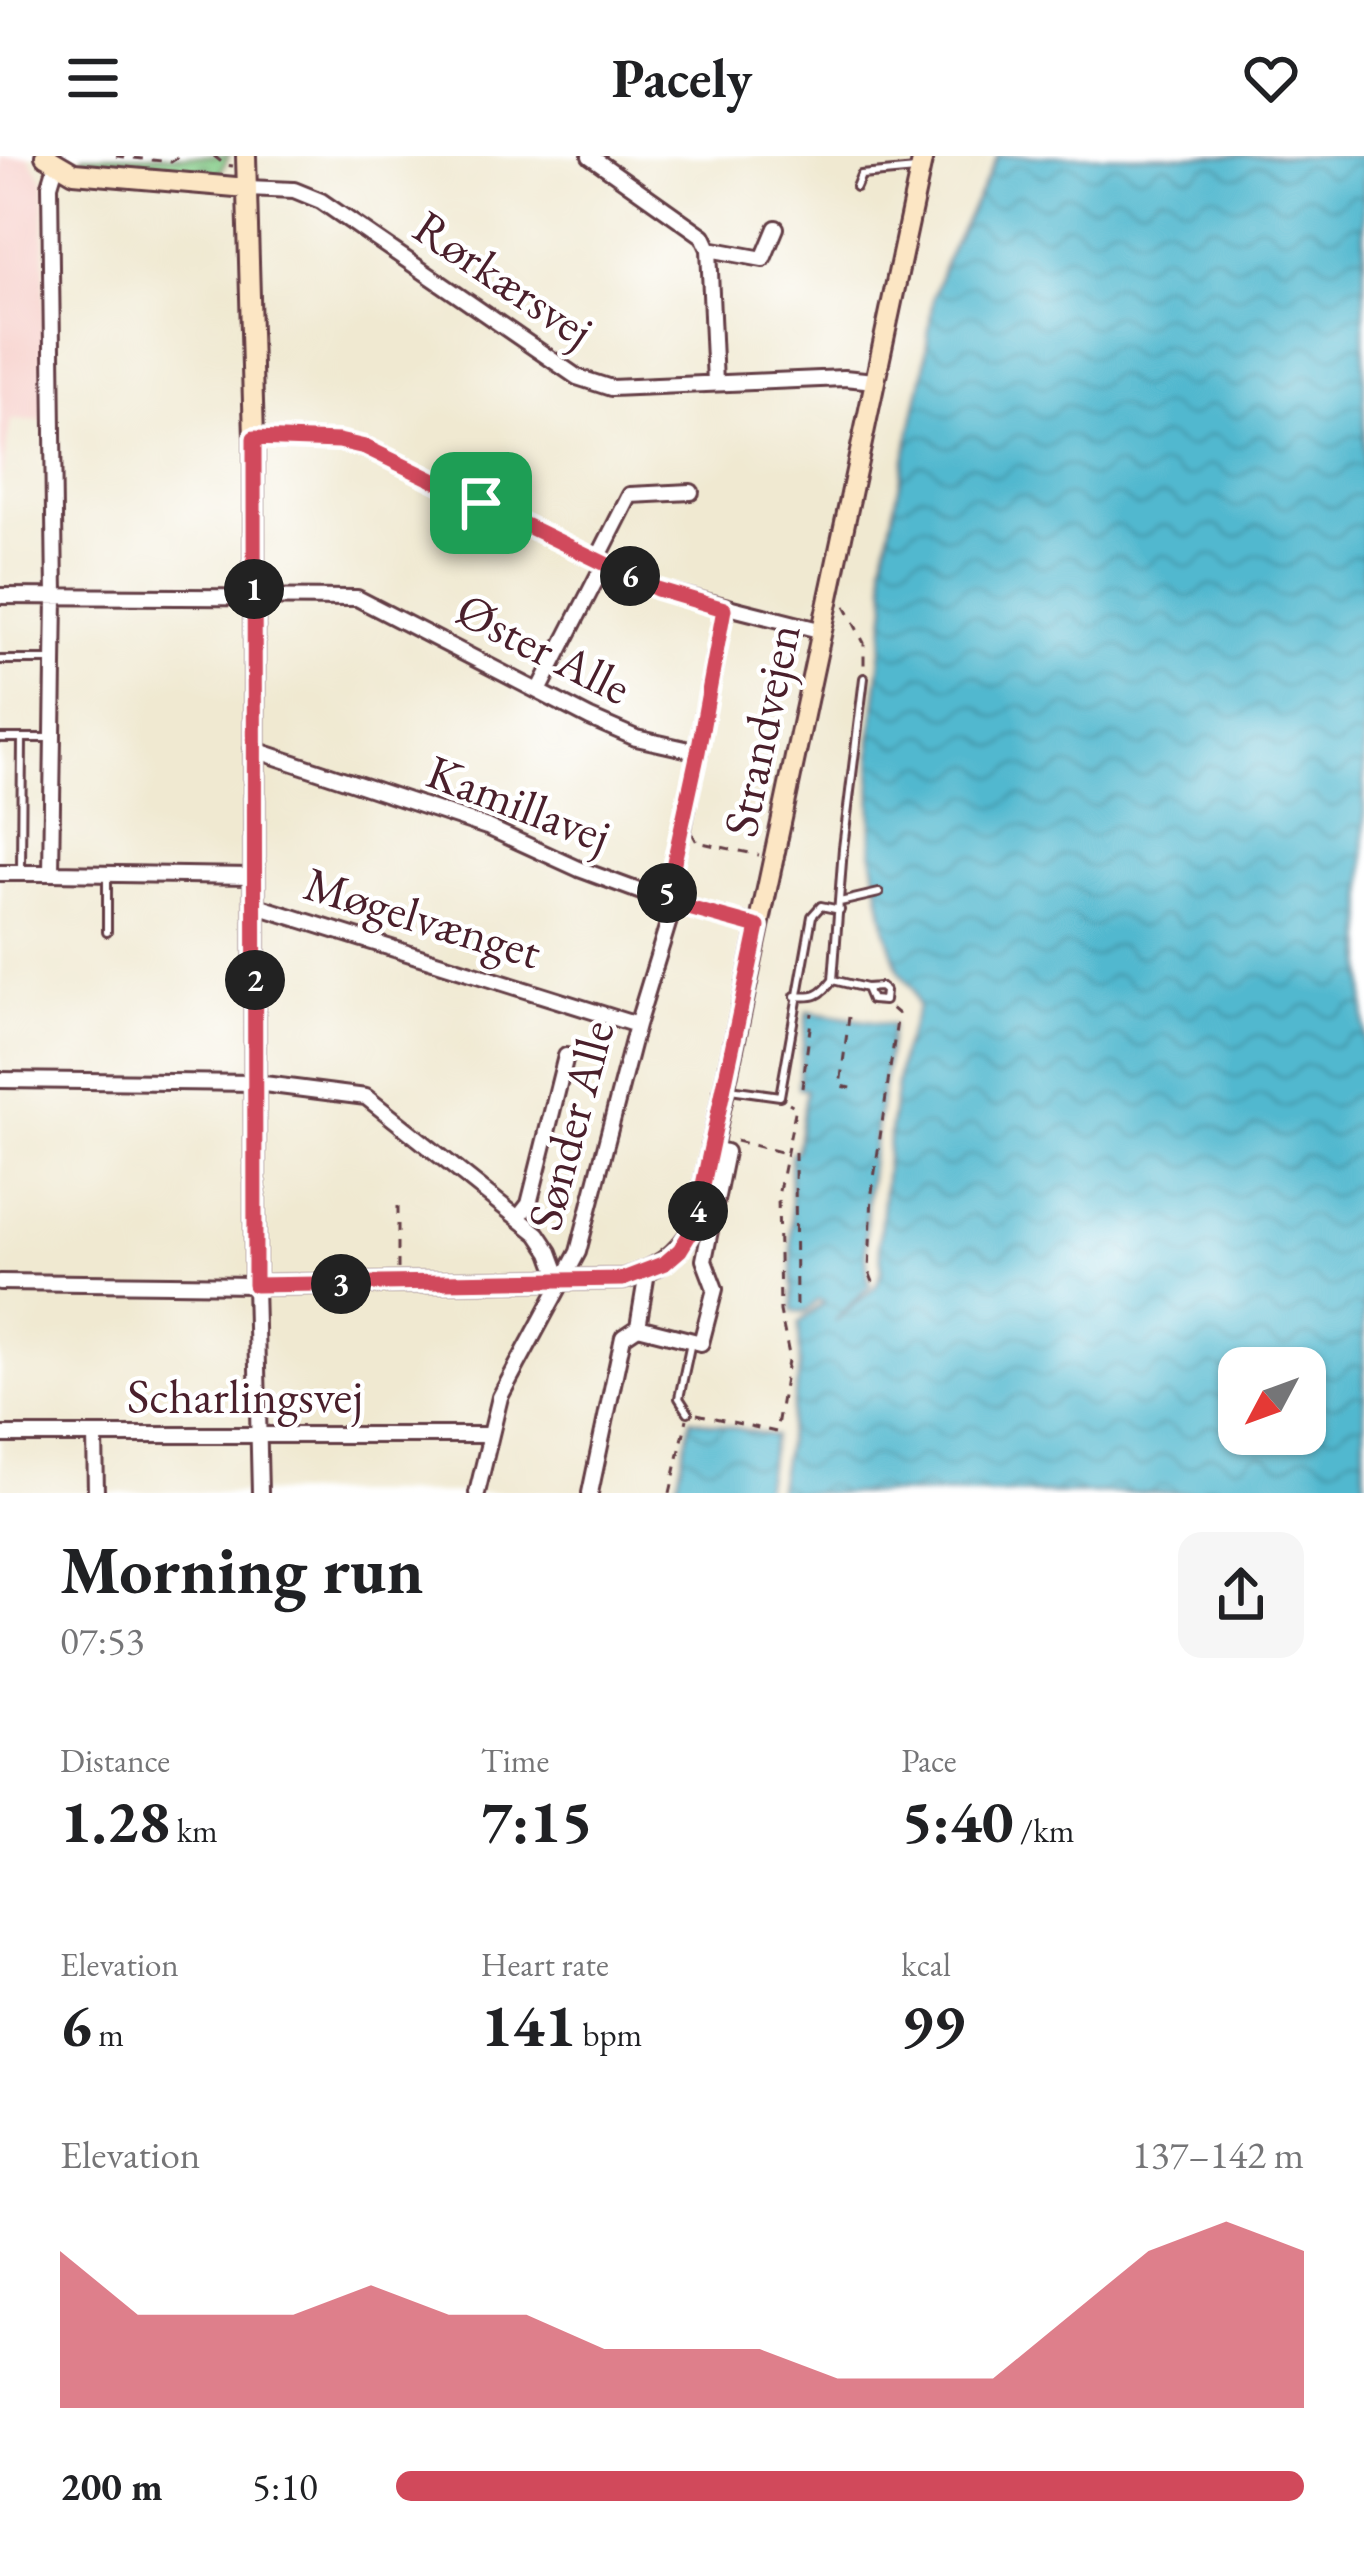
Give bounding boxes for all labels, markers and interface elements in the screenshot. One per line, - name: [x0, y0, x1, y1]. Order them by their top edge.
- text: Pacely: [612, 43, 752, 113]
- icon: menu: [60, 45, 126, 111]
- icon: heart: [1238, 45, 1304, 111]
- street label: Rørkærsvej: [402, 195, 606, 361]
- pin: [430, 452, 532, 554]
- icon: arrive: [448, 470, 514, 536]
- pin: 6: [600, 546, 660, 606]
- text: 6: [621, 554, 639, 597]
- pin: 1: [224, 559, 284, 619]
- text: 1: [245, 567, 263, 610]
- street label: Øster Alle: [447, 578, 641, 718]
- street label: Strandvejen: [708, 618, 814, 842]
- street label: Kamillavej: [418, 740, 620, 866]
- street label: Møgelvænget: [297, 852, 549, 982]
- pin: 5: [637, 863, 697, 923]
- text: 5: [658, 871, 676, 914]
- pin: 2: [225, 950, 285, 1010]
- text: 2: [246, 958, 264, 1001]
- street label: Sønder Alle: [512, 1013, 628, 1237]
- pin: 4: [668, 1181, 728, 1241]
- text: 4: [689, 1189, 707, 1232]
- pin: 3: [311, 1254, 371, 1314]
- text: 3: [332, 1262, 350, 1305]
- north arrow: [1218, 1347, 1326, 1455]
- map controls: [1218, 1347, 1326, 1455]
- street label: Scharlingsvej: [127, 1365, 363, 1427]
- text: Morning run: [60, 1527, 424, 1613]
- button: share: [1178, 1532, 1304, 1658]
- text: 07:53: [60, 1615, 145, 1666]
- text: Distance: [60, 1739, 170, 1782]
- text: Time: [481, 1739, 549, 1782]
- text: Pace: [901, 1739, 957, 1782]
- text: 1.28: [60, 1782, 170, 1860]
- text: 7:15: [481, 1782, 593, 1860]
- text: 5:40: [901, 1782, 1013, 1860]
- text: km: [170, 1809, 218, 1852]
- text: /km: [1013, 1809, 1074, 1852]
- text: Elevation: [60, 1943, 179, 1986]
- text: Heart rate: [481, 1943, 609, 1986]
- text: kcal: [901, 1943, 951, 1986]
- text: 6: [60, 1986, 92, 2064]
- text: 141: [481, 1986, 576, 2064]
- text: 99: [901, 1986, 965, 2064]
- text: m: [92, 2013, 124, 2056]
- text: bpm: [576, 2013, 642, 2056]
- text: Elevation: [60, 2129, 200, 2180]
- text: 137–142 m: [1132, 2129, 1304, 2180]
- text: 200 m: [60, 2461, 163, 2512]
- text: 5:10: [252, 2461, 318, 2512]

